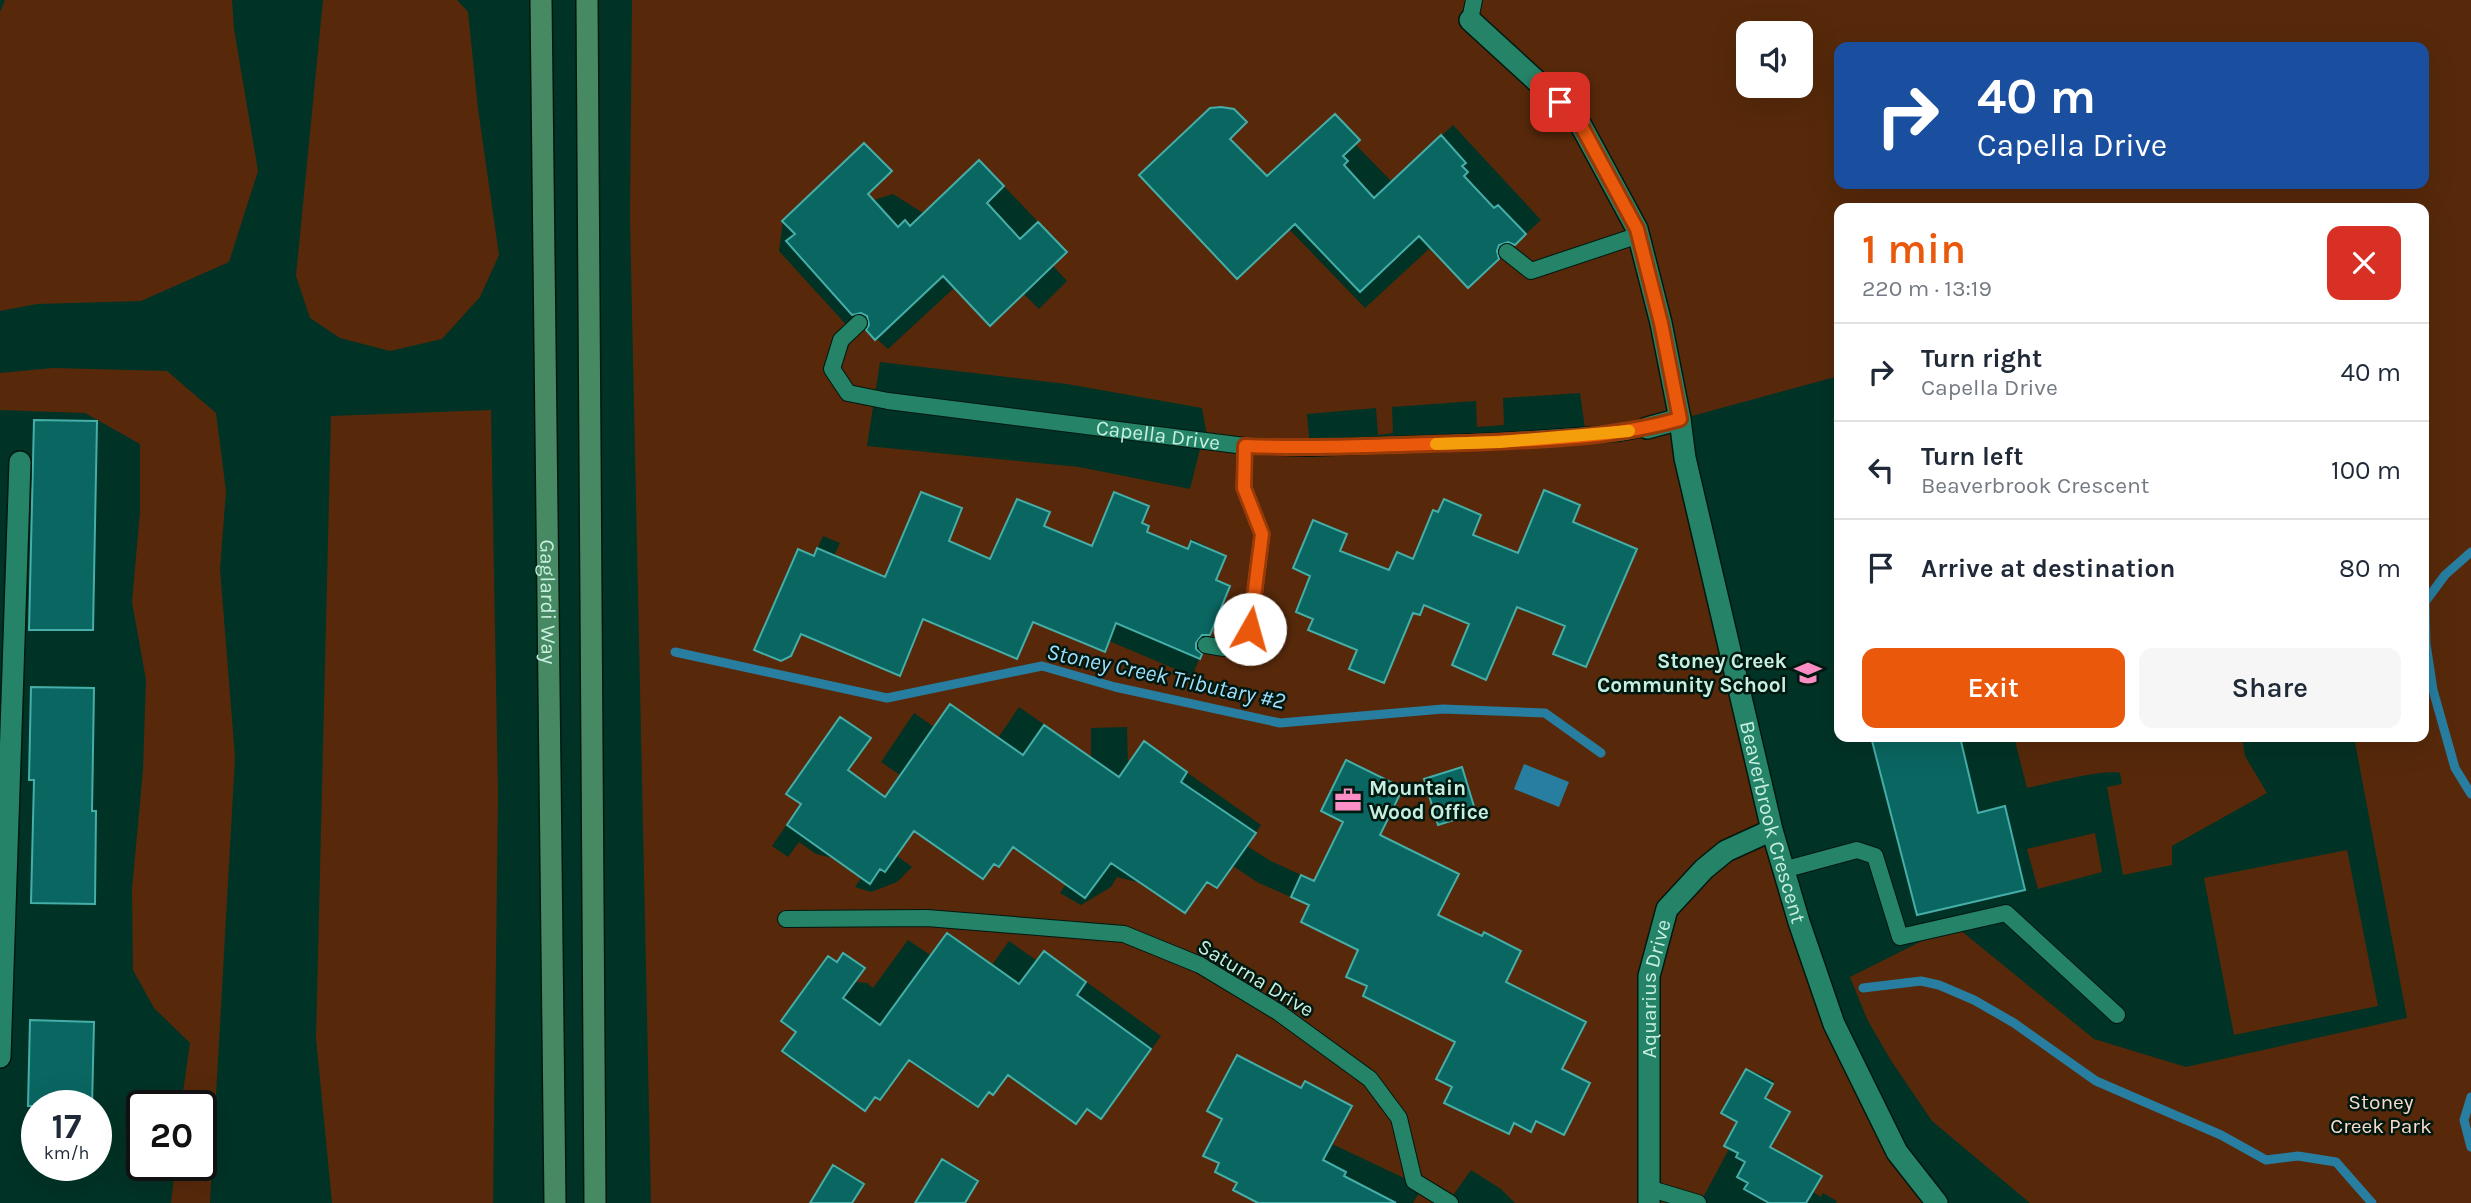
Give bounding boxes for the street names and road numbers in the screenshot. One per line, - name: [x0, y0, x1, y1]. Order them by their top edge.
- street label: Capella Drive: [1095, 415, 1222, 455]
- street label: Gaglardi Way: [535, 539, 561, 665]
- street label: Beaverbrook Crescent: [1735, 718, 1811, 926]
- street label: Aquarius Drive: [1637, 917, 1676, 1058]
- street label: Saturna Drive: [1194, 934, 1318, 1022]

